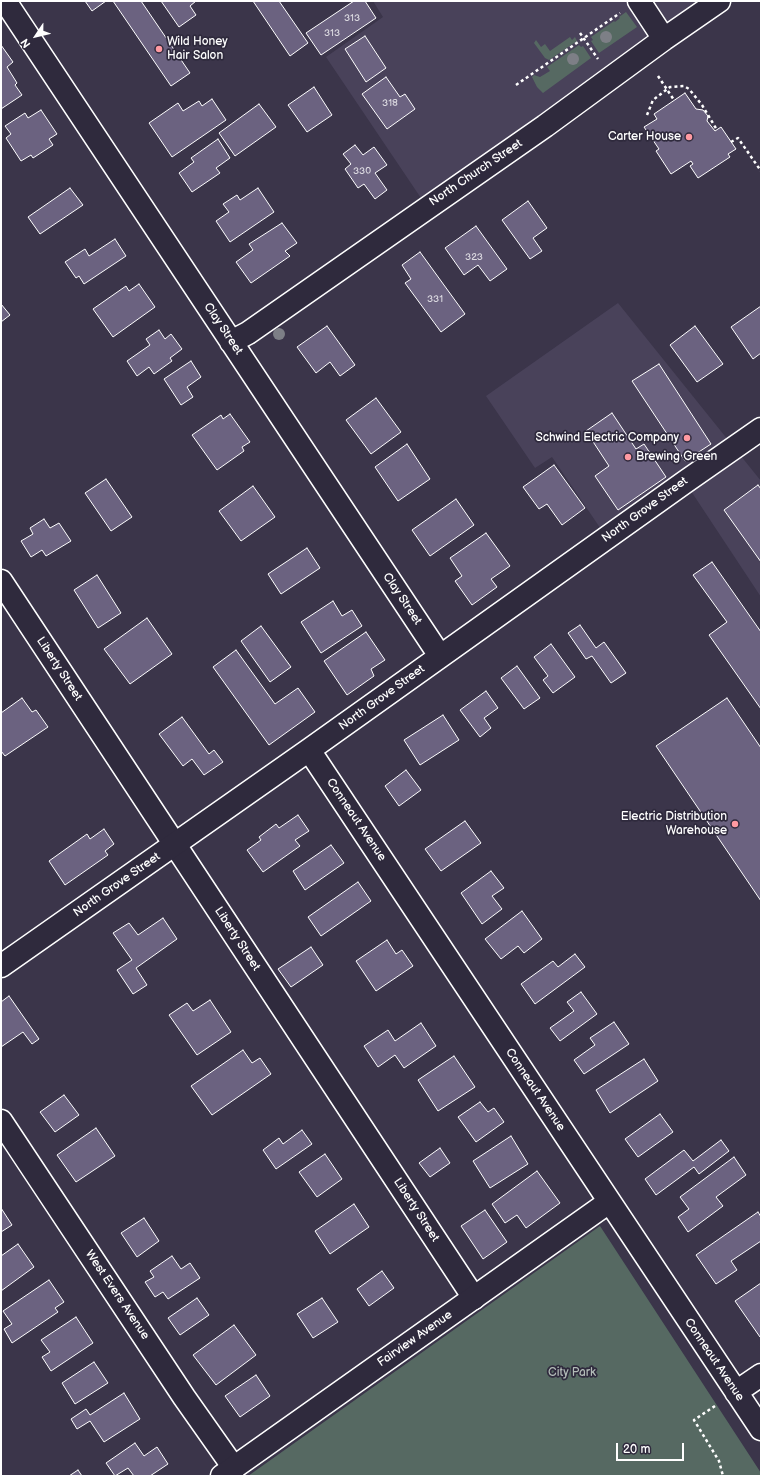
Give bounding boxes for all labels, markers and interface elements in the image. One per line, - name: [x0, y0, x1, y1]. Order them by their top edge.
- house number: 313: [344, 12, 360, 24]
- north arrow: [16, 16, 56, 56]
- house number: 313: [324, 27, 340, 39]
- place label: Wild Honey Hair Salon: [167, 35, 228, 63]
- text: N: [18, 36, 33, 50]
- marker: Wild Honey Hair Salon: [154, 44, 164, 54]
- house number: 318: [382, 97, 398, 109]
- place label: Carter House: [608, 130, 681, 144]
- marker: Carter House: [684, 132, 694, 142]
- street label: North Church Street: [427, 137, 525, 209]
- house number: 330: [353, 165, 371, 177]
- house number: 323: [465, 251, 483, 263]
- house number: 331: [427, 293, 443, 305]
- street label: Clay Street: [200, 300, 246, 358]
- place label: Schwind Electric Company: [535, 431, 679, 445]
- marker: Schwind Electric Company: [682, 433, 692, 443]
- place label: Brewing Green: [636, 450, 717, 464]
- marker: Brewing Green: [623, 452, 633, 462]
- street label: North Grove Street: [599, 474, 691, 546]
- street label: Clay Street: [379, 570, 425, 628]
- street label: Liberty Street: [33, 634, 85, 704]
- street label: North Grove Street: [336, 662, 428, 734]
- street label: Conneaut Avenue: [323, 776, 389, 864]
- place label: Electric Distribution Warehouse: [621, 810, 727, 838]
- marker: Electric Distribution Warehouse: [730, 819, 740, 829]
- street label: North Grove Street: [71, 850, 163, 920]
- street label: Liberty Street: [211, 904, 263, 974]
- street label: Conneaut Avenue: [502, 1046, 568, 1134]
- street label: Liberty Street: [390, 1175, 442, 1245]
- street label: West Evers Avenue: [82, 1248, 152, 1342]
- street label: Fairview Avenue: [375, 1308, 455, 1370]
- street label: Conneaut Avenue: [681, 1316, 747, 1404]
- park label: City Park: [548, 1366, 596, 1380]
- scale bar: [618, 1435, 686, 1461]
- text: 20 m: [623, 1442, 650, 1457]

